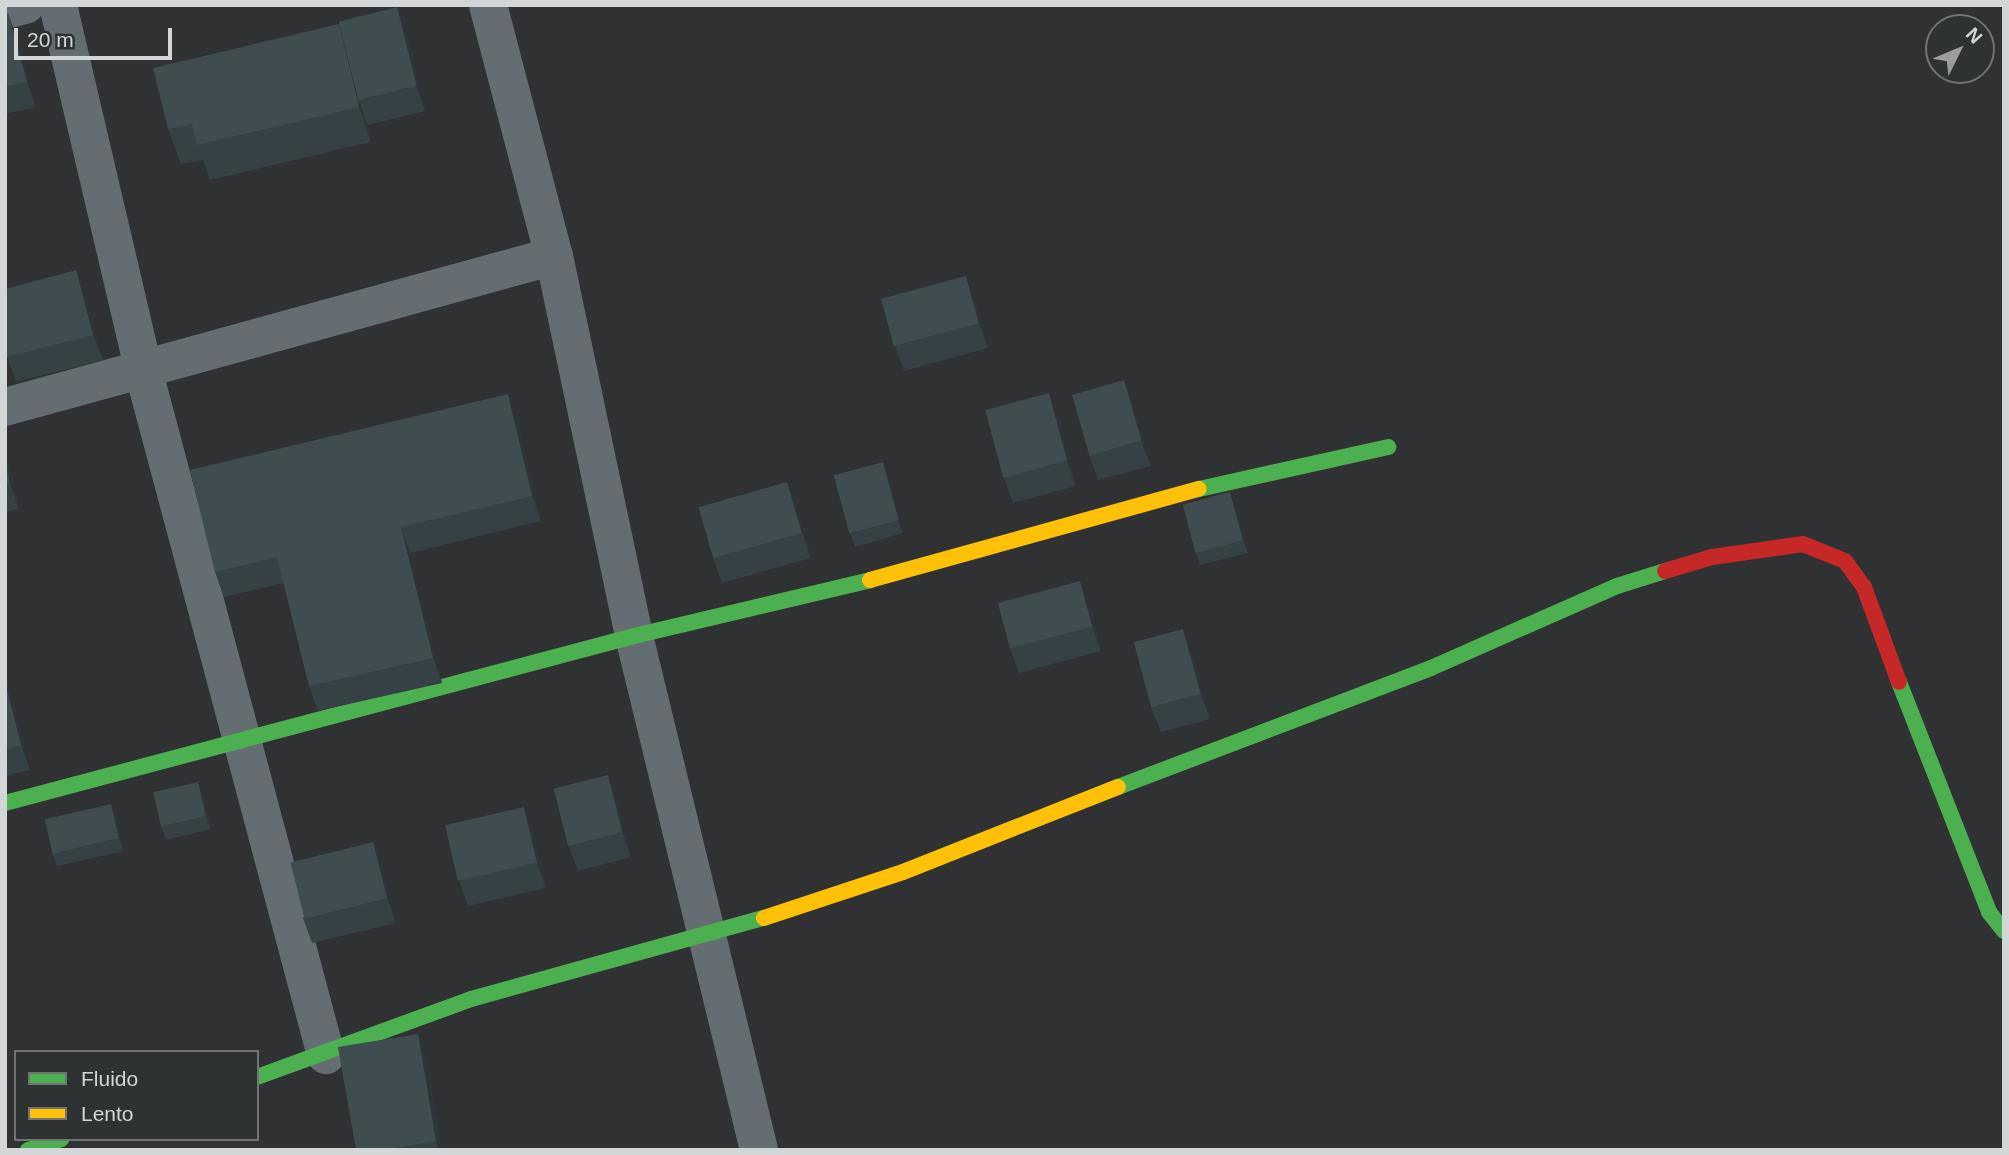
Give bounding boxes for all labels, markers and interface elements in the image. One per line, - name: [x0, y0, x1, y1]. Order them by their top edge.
- scale bar: [18, 14, 175, 58]
- north arrow: [1925, 14, 1995, 84]
- text: N: [1962, 24, 1987, 48]
- text: 20 m: [27, 28, 74, 51]
- legend: [14, 1050, 259, 1141]
- text: Fluido: [81, 1067, 138, 1090]
- text: Lento: [81, 1102, 134, 1125]

